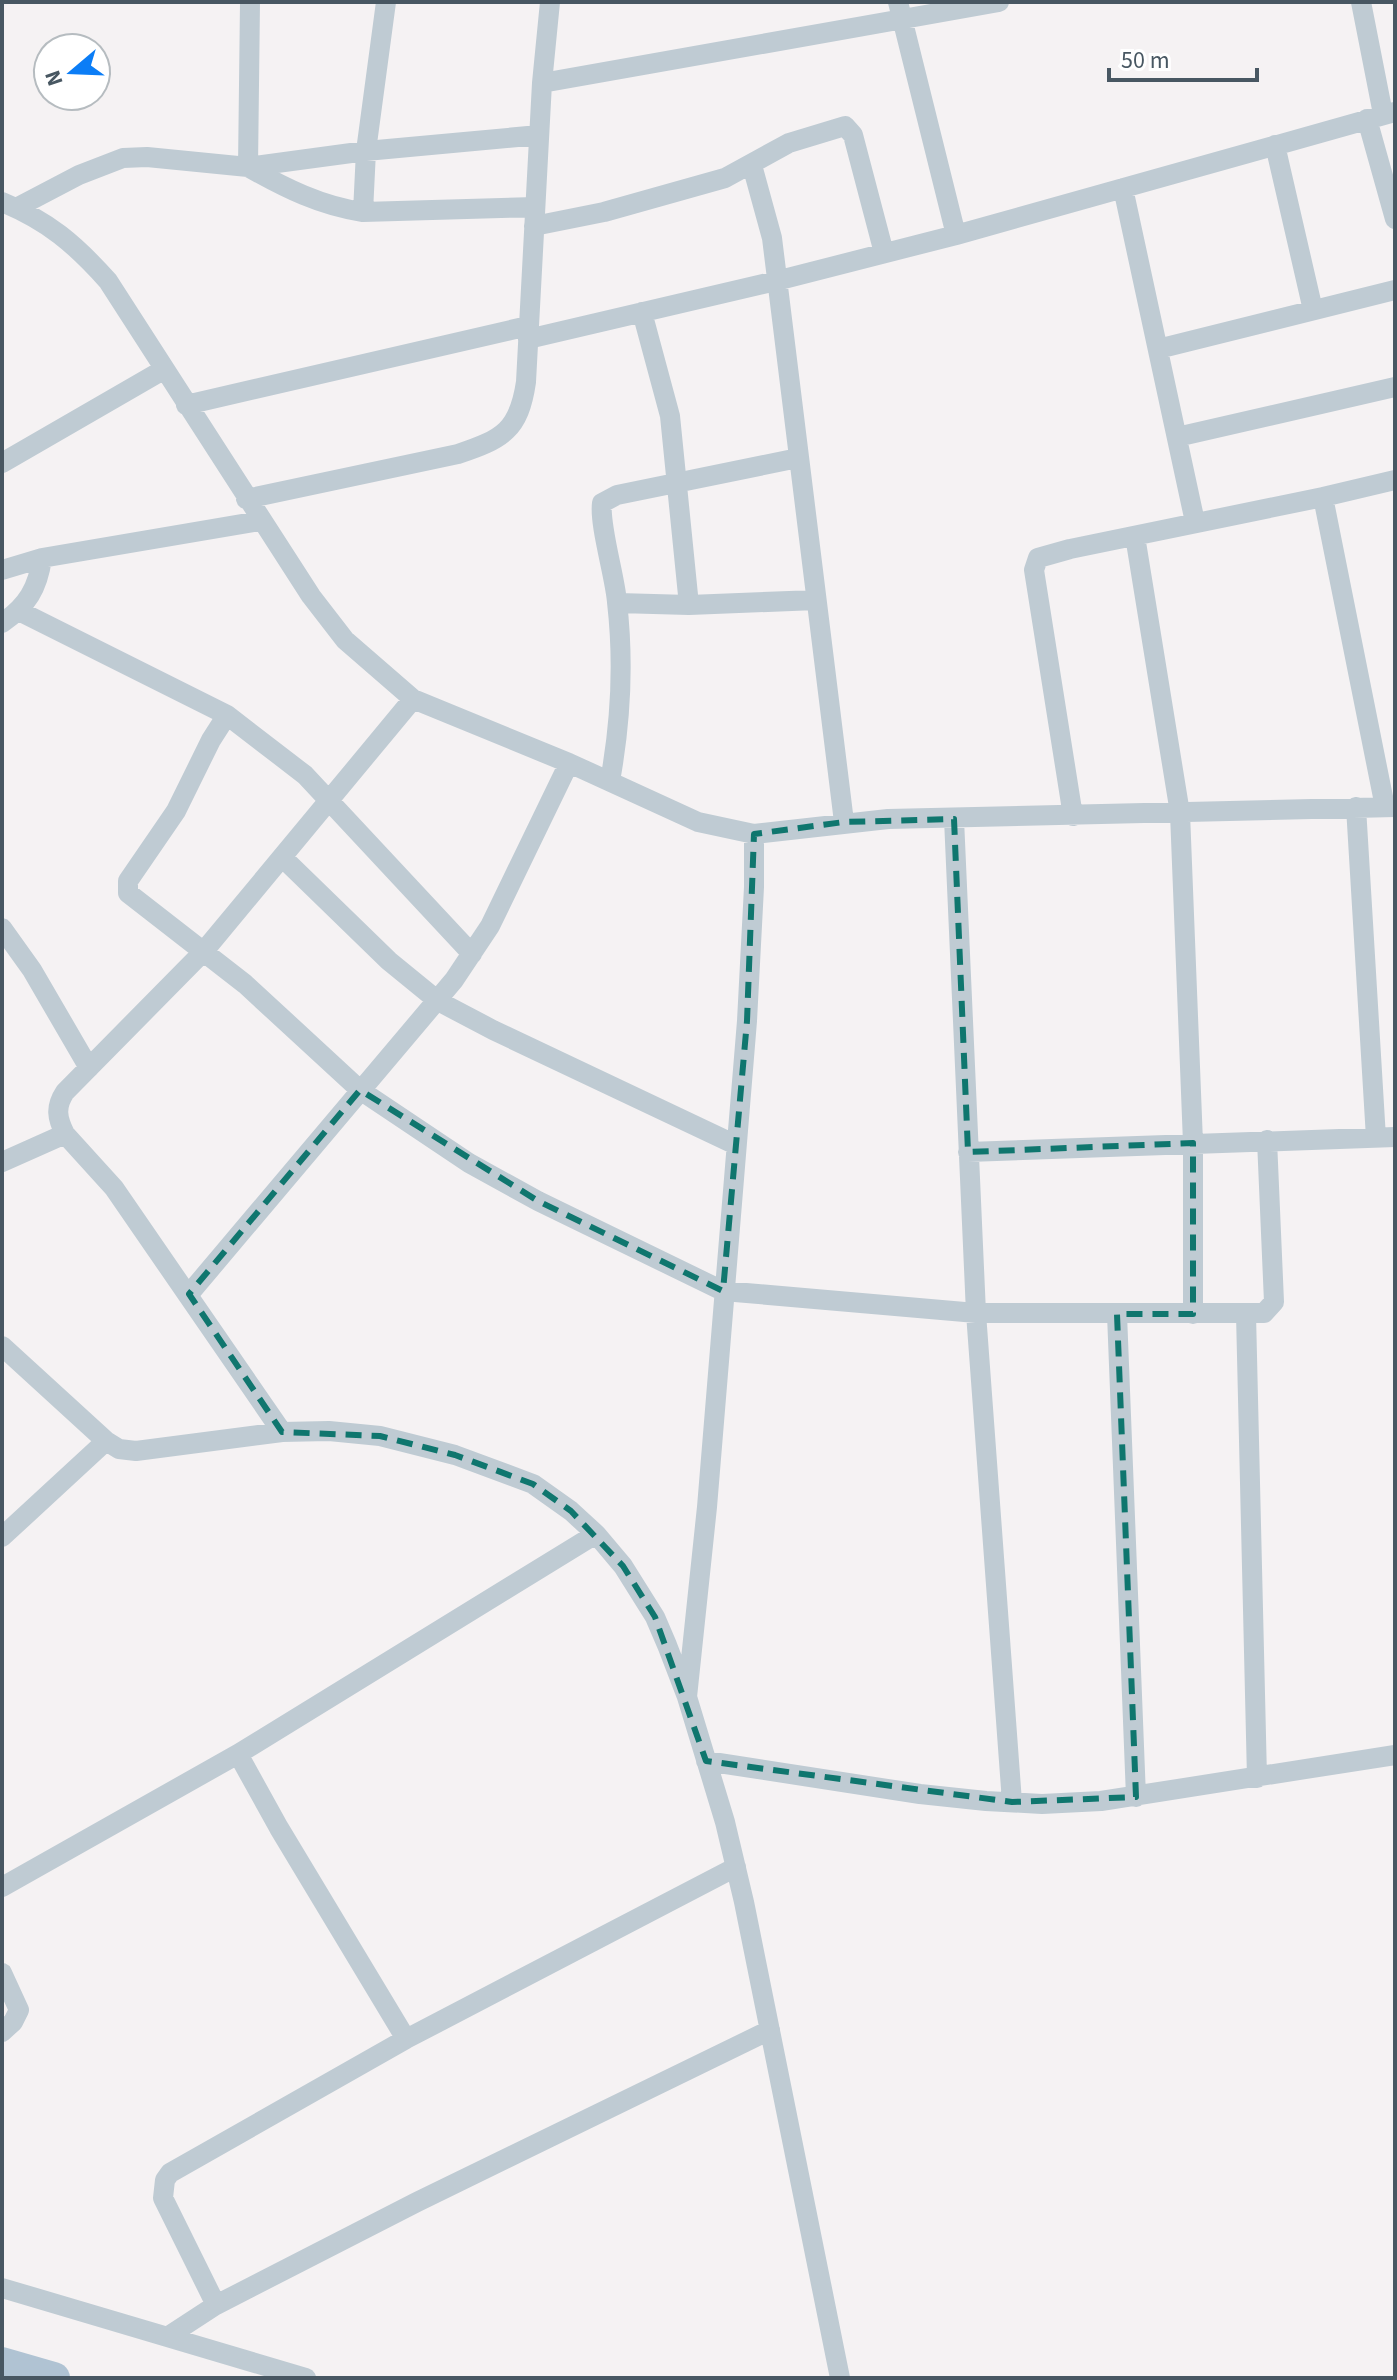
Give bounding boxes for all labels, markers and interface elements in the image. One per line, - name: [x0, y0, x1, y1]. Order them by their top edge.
- north arrow: [32, 32, 112, 112]
- scale bar: [1109, 32, 1257, 82]
- text: 50 m: [1121, 43, 1170, 78]
- text: N: [37, 66, 72, 90]

